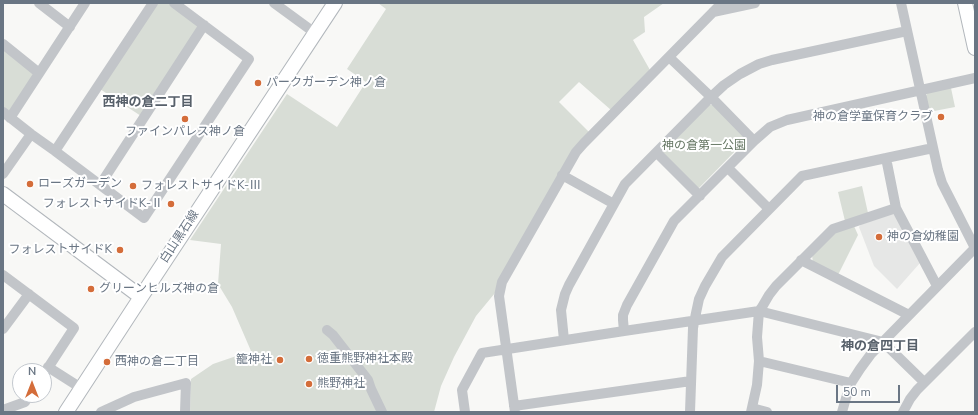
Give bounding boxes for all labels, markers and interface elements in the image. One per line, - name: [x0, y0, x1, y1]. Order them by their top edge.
- place label: パークガーデン神ノ倉: [266, 76, 386, 90]
- marker: パークガーデン神ノ倉: [253, 78, 263, 88]
- district label: 西神の倉二丁目: [103, 95, 193, 111]
- place label: 神の倉学童保育クラブ: [813, 110, 933, 124]
- marker: 神の倉学童保育クラブ: [936, 112, 946, 122]
- marker: ファインパレス神ノ倉: [180, 114, 190, 124]
- place label: ファインパレス神ノ倉: [125, 125, 245, 139]
- park label: 神の倉第一公園: [662, 139, 746, 153]
- place label: ローズガーデン: [38, 177, 122, 191]
- marker: ローズガーデン: [25, 179, 35, 189]
- place label: フォレストサイドK-Ⅲ: [141, 179, 261, 193]
- marker: フォレストサイドK-Ⅲ: [128, 181, 138, 191]
- place label: フォレストサイドK-Ⅱ: [43, 197, 163, 211]
- marker: フォレストサイドK-Ⅱ: [166, 199, 176, 209]
- street label: 白山黒石線: [158, 208, 202, 266]
- place label: 神の倉幼稚園: [887, 230, 959, 244]
- marker: 神の倉幼稚園: [874, 232, 884, 242]
- place label: フォレストサイドK: [9, 243, 112, 257]
- marker: フォレストサイドK: [115, 245, 125, 255]
- place label: グリーンヒルズ神の倉: [99, 282, 219, 296]
- marker: グリーンヒルズ神の倉: [86, 284, 96, 294]
- district label: 神の倉四丁目: [841, 339, 919, 355]
- place label: 徳重熊野神社本殿: [317, 352, 413, 366]
- place label: 籠神社: [236, 353, 272, 367]
- marker: 徳重熊野神社本殿: [304, 354, 314, 364]
- place label: 西神の倉二丁目: [115, 355, 199, 369]
- marker: 籠神社: [275, 355, 285, 365]
- marker: 西神の倉二丁目: [102, 357, 112, 367]
- north arrow: [12, 363, 52, 403]
- text: N: [28, 364, 36, 379]
- place label: 熊野神社: [317, 377, 365, 391]
- scale bar: [838, 377, 902, 403]
- marker: 熊野神社: [304, 379, 314, 389]
- text: 50 m: [843, 384, 871, 400]

